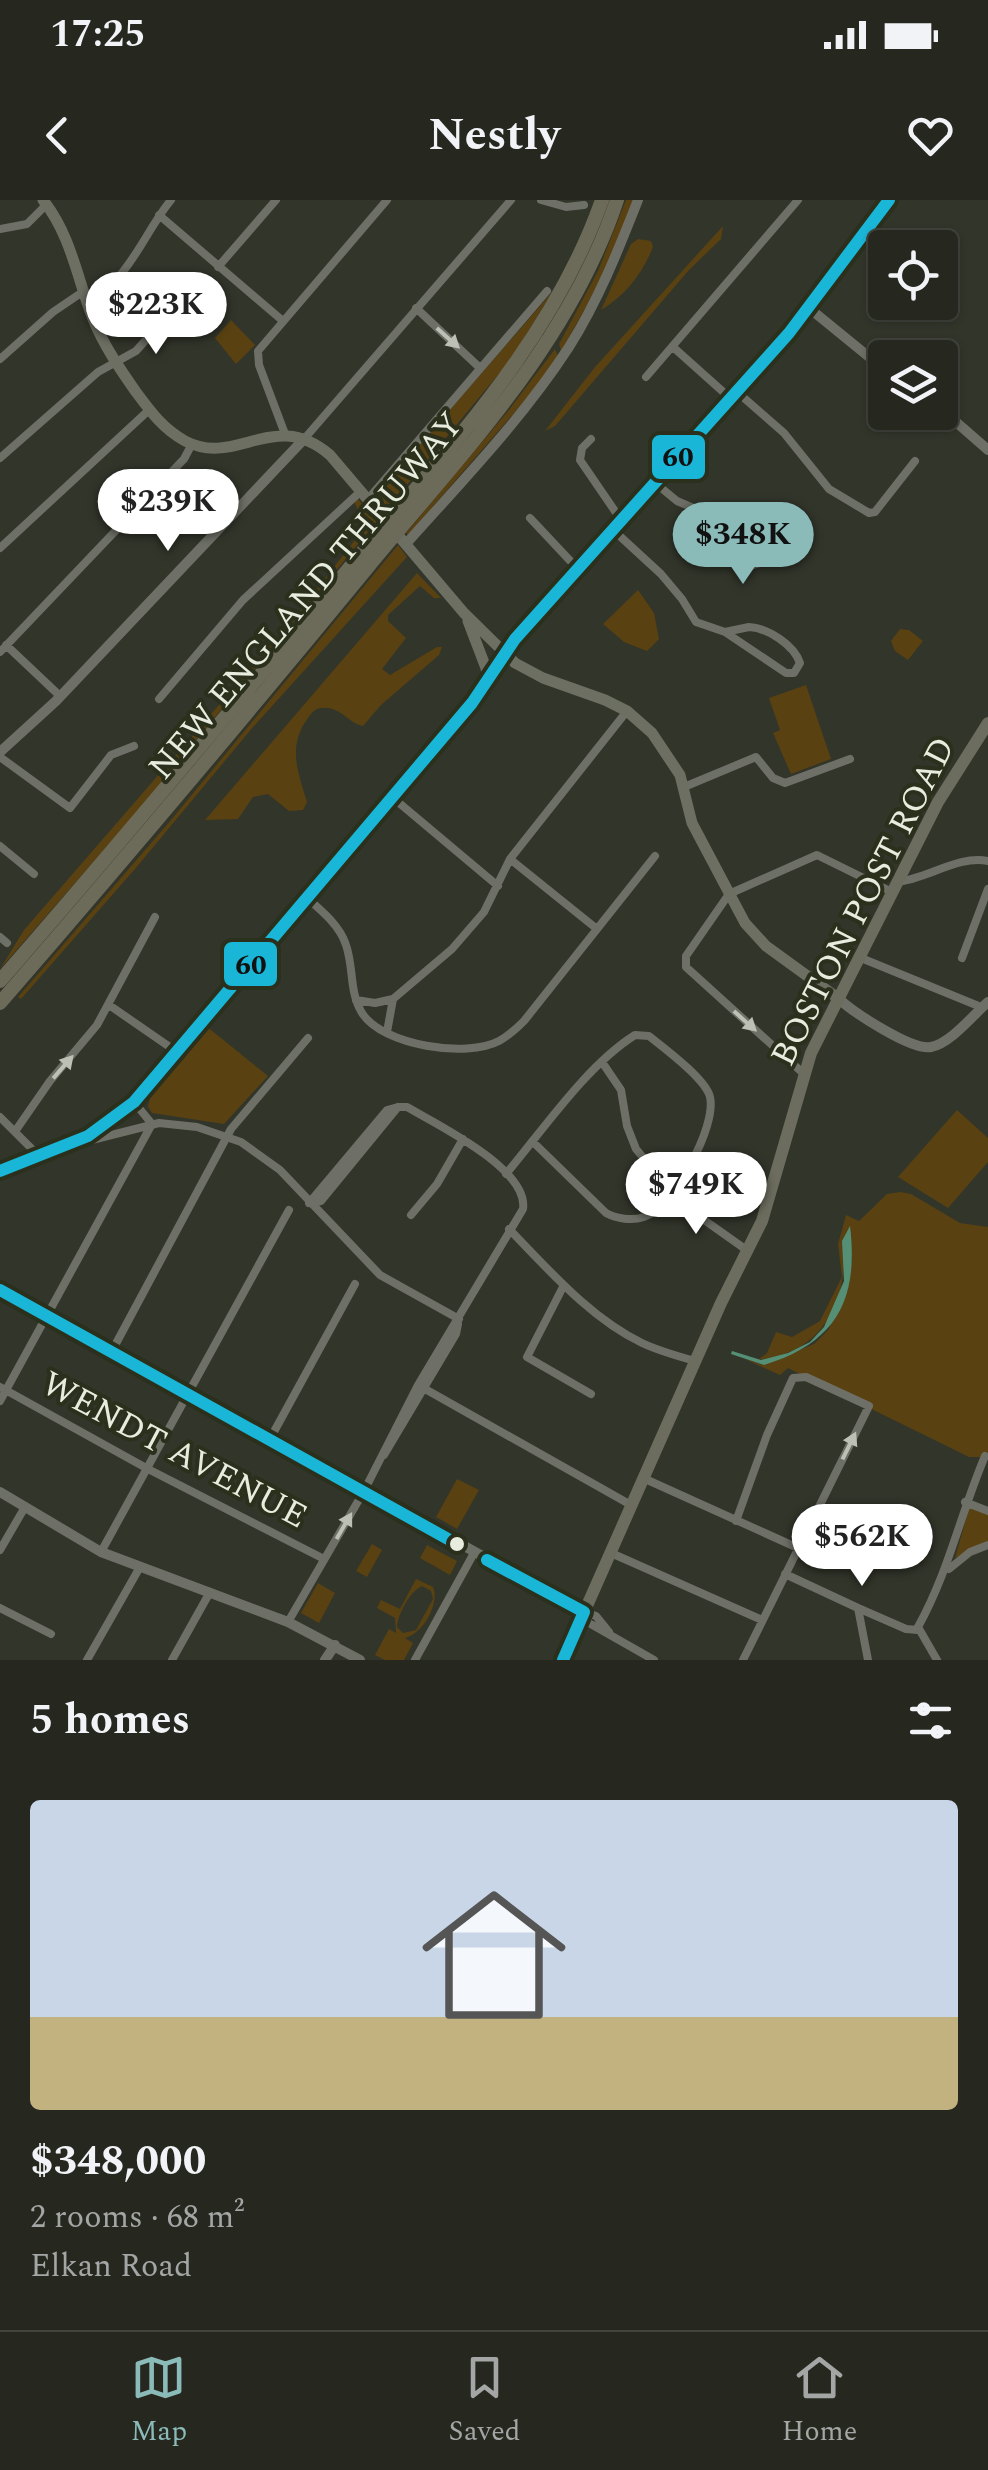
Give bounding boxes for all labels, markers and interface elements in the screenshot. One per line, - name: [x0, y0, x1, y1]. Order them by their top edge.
- text: 17:25: [50, 6, 145, 64]
- text: Nestly: [428, 101, 560, 170]
- icon: back: [30, 108, 85, 163]
- icon: heart: [903, 108, 958, 163]
- map controls: [868, 230, 958, 430]
- button: locate: [868, 230, 958, 320]
- pin: $223K: [86, 272, 226, 357]
- text: $223K: [108, 280, 204, 329]
- one-way arrow: [436, 326, 460, 349]
- button: layers: [868, 340, 958, 430]
- street label: NEW ENGLAND THRUWAY: [136, 400, 476, 792]
- line badge: 60: [650, 433, 707, 481]
- text: 60: [662, 436, 694, 479]
- pin: $239K: [98, 469, 238, 554]
- text: $239K: [120, 477, 216, 526]
- pin: $348K: [673, 502, 813, 587]
- text: $348K: [695, 510, 791, 559]
- street label: BOSTON POST ROAD: [757, 728, 969, 1076]
- line badge: 60: [222, 940, 279, 988]
- text: 60: [235, 944, 267, 987]
- one-way arrow: [732, 1009, 757, 1031]
- one-way arrow: [51, 1055, 73, 1080]
- pin: $749K: [626, 1152, 766, 1237]
- text: $749K: [648, 1160, 744, 1209]
- street label: WENDT AVENUE: [32, 1358, 317, 1543]
- one-way arrow: [840, 1431, 857, 1460]
- pin: $562K: [792, 1504, 932, 1589]
- one-way arrow: [334, 1512, 352, 1540]
- text: $562K: [814, 1512, 910, 1561]
- unlabelled marker: [447, 1534, 467, 1554]
- text: 5 homes: [30, 1689, 190, 1752]
- icon: filters: [903, 1693, 958, 1748]
- icon: home: [404, 1865, 584, 2045]
- text: $348,000: [30, 2130, 206, 2193]
- text: 2 rooms · 68 m²: [30, 2193, 244, 2242]
- text: Elkan Road: [30, 2242, 192, 2291]
- tab: Map: [131, 2350, 187, 2453]
- tab: Saved: [449, 2350, 520, 2453]
- tab: Home: [782, 2350, 857, 2453]

